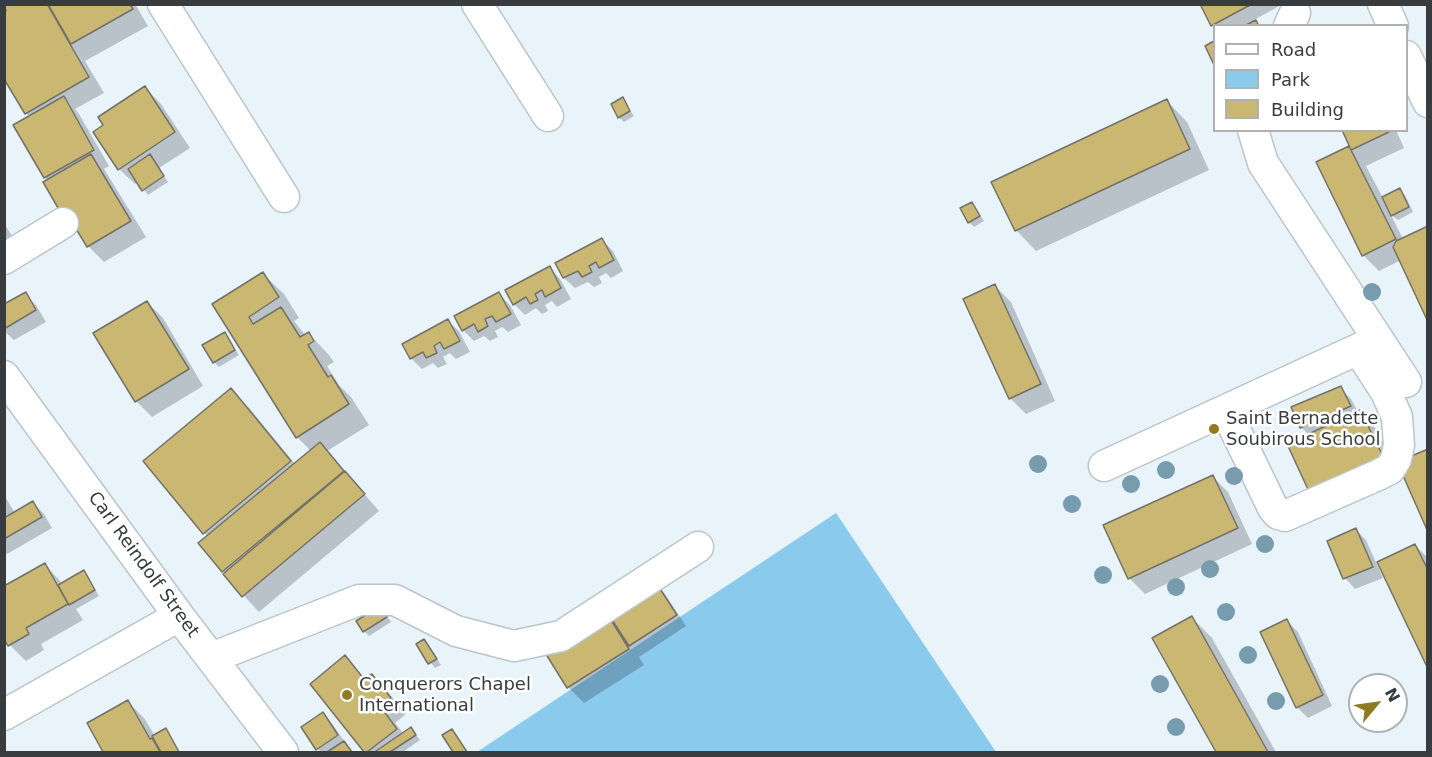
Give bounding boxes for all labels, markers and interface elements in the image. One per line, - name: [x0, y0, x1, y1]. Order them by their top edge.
- legend: [1213, 24, 1408, 132]
- text: Road: [1271, 39, 1316, 60]
- text: Park: [1271, 69, 1310, 90]
- text: Building: [1271, 99, 1344, 120]
- place label: Saint Bernadette Soubirous School: [1226, 408, 1381, 450]
- marker: Saint Bernadette Soubirous School: [1207, 422, 1221, 436]
- street label: Carl Reindolf Street: [83, 488, 203, 642]
- north arrow: [1348, 673, 1408, 733]
- place label: Conquerors Chapel International: [359, 674, 531, 716]
- text: N: [1381, 685, 1404, 705]
- marker: Conquerors Chapel International: [340, 688, 354, 702]

